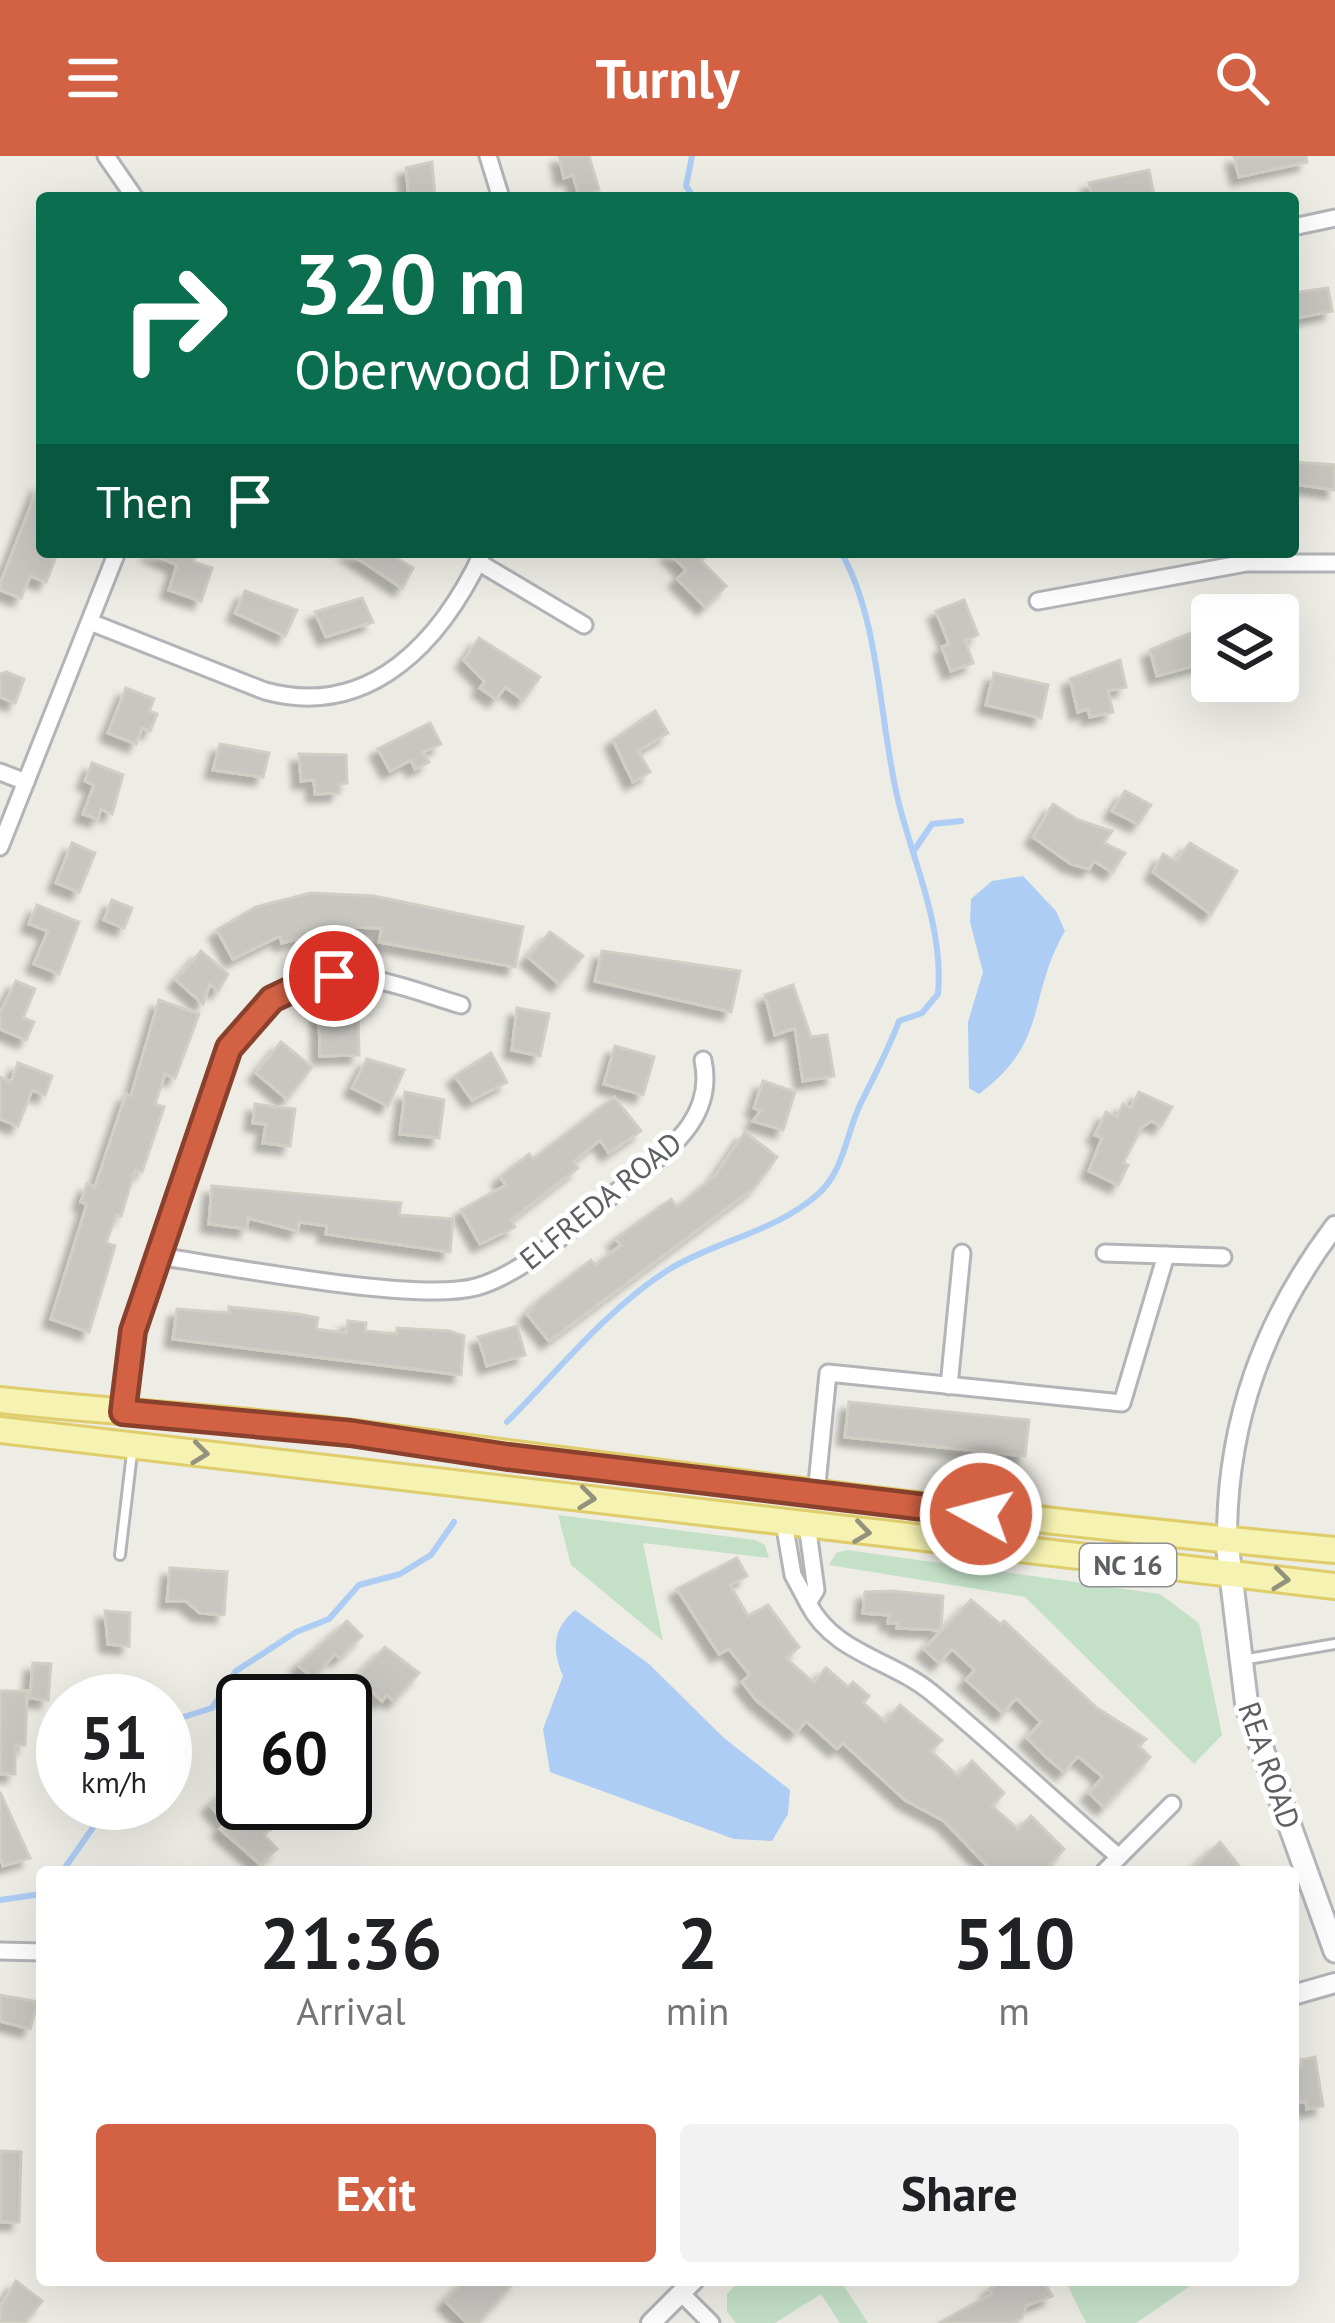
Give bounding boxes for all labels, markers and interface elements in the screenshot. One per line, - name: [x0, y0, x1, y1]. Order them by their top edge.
- text: Turnly: [595, 43, 740, 113]
- icon: menu: [60, 45, 126, 111]
- icon: search: [1209, 45, 1275, 111]
- text: 320 m: [294, 228, 526, 337]
- icon: right: [96, 240, 252, 396]
- text: Oberwood Drive: [294, 334, 667, 404]
- icon: arrive: [217, 468, 283, 534]
- text: Then: [96, 472, 193, 530]
- map controls: [1191, 594, 1299, 702]
- button: layers: [1191, 594, 1299, 702]
- pin: [283, 925, 385, 1027]
- icon: arrive: [301, 943, 367, 1009]
- street label: ELFREDA ROAD: [511, 1123, 689, 1277]
- one-way arrow: [191, 1440, 210, 1465]
- position arrow: [918, 1451, 1044, 1577]
- one-way arrow: [577, 1484, 597, 1510]
- one-way arrow: [852, 1518, 872, 1544]
- road number: NC 16: [1080, 1544, 1176, 1586]
- one-way arrow: [1271, 1566, 1291, 1592]
- speed limit sign: 60: [216, 1674, 372, 1830]
- street label: REA ROAD: [1230, 1696, 1310, 1834]
- text: 51: [80, 1698, 148, 1776]
- text: km/h: [81, 1762, 147, 1801]
- text: 21:36: [260, 1896, 442, 1989]
- text: 2: [677, 1896, 718, 1989]
- text: 510: [953, 1896, 1075, 1989]
- text: Arrival: [296, 1985, 406, 2036]
- text: min: [666, 1985, 729, 2036]
- text: m: [998, 1985, 1030, 2036]
- button: Exit: [96, 2124, 656, 2262]
- button: Share: [680, 2124, 1239, 2262]

